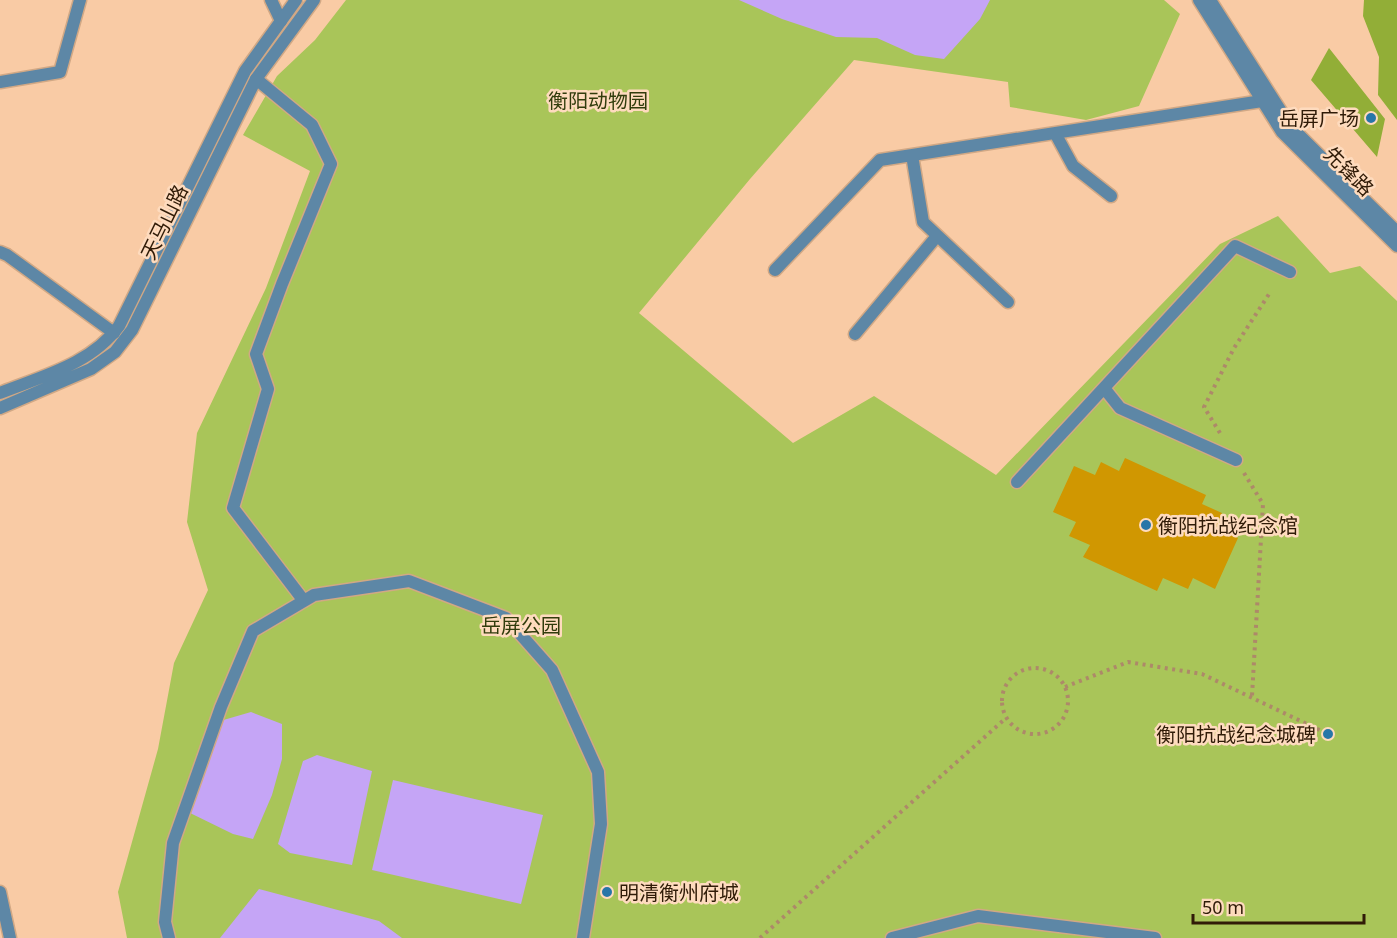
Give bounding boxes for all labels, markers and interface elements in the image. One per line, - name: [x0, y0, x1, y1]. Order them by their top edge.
- park label: 衡阳动物园: [548, 87, 648, 114]
- place label: 岳屏广场: [1279, 105, 1359, 132]
- marker: 岳屏广场: [1364, 111, 1378, 125]
- street label: 先锋路: [1318, 140, 1380, 202]
- street label: 天马山路: [134, 180, 194, 264]
- place label: 衡阳抗战纪念馆: [1158, 512, 1298, 539]
- marker: 衡阳抗战纪念馆: [1139, 518, 1153, 532]
- park label: 岳屏公园: [481, 612, 561, 639]
- place label: 衡阳抗战纪念城碑: [1156, 721, 1316, 748]
- marker: 衡阳抗战纪念城碑: [1321, 727, 1335, 741]
- place label: 明清衡州府城: [619, 879, 739, 906]
- marker: 明清衡州府城: [600, 885, 614, 899]
- scale bar: [1193, 887, 1364, 925]
- text: 50 m: [1202, 895, 1244, 919]

